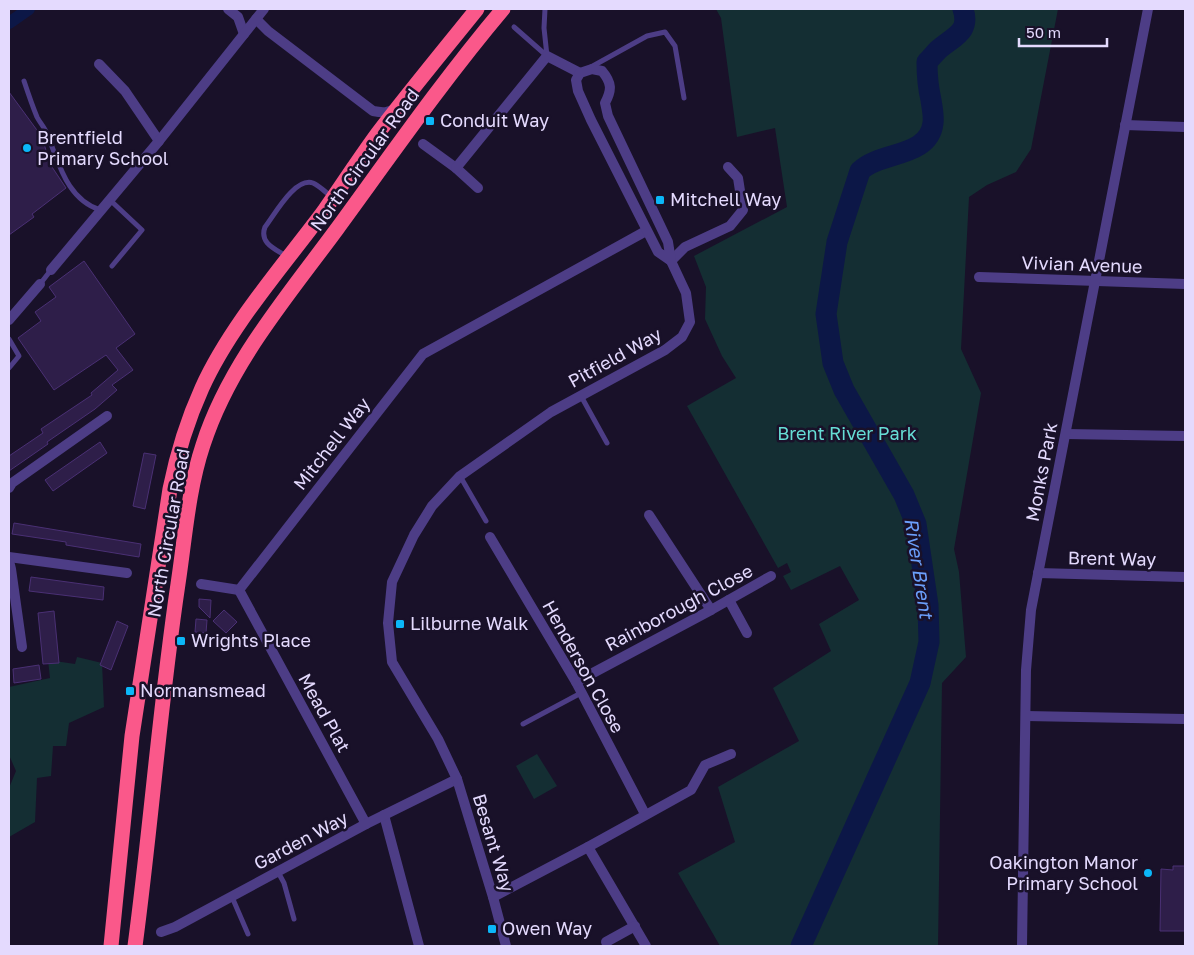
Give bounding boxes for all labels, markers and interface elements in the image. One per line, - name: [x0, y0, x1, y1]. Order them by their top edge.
- scale bar: [1019, 15, 1106, 47]
- text: 50 m: [1026, 23, 1061, 41]
- street label: North Circular Road: [305, 84, 423, 235]
- place label: Conduit Way: [440, 109, 549, 131]
- marker: Conduit Way: [424, 115, 436, 127]
- place label: Brentfield Primary School: [37, 126, 169, 169]
- marker: Brentfield Primary School: [21, 142, 33, 154]
- place label: Mitchell Way: [670, 188, 781, 210]
- marker: Mitchell Way: [654, 194, 666, 206]
- street label: Vivian Avenue: [1021, 251, 1143, 277]
- street label: Pitfield Way: [564, 322, 665, 392]
- street label: Mitchell Way: [288, 393, 374, 494]
- street label: Monks Park: [1021, 420, 1061, 523]
- park label: Brent River Park: [777, 422, 917, 444]
- street label: North Circular Road: [142, 447, 194, 619]
- water label: River Brent: [900, 516, 939, 622]
- street label: Brent Way: [1068, 546, 1156, 570]
- street label: Rainborough Close: [601, 559, 756, 655]
- street label: Henderson Close: [538, 596, 629, 737]
- place label: Lilburne Walk: [410, 612, 529, 634]
- marker: Lilburne Walk: [394, 618, 406, 630]
- place label: Wrights Place: [191, 629, 311, 651]
- marker: Wrights Place: [175, 635, 187, 647]
- street label: Mead Plat: [294, 669, 355, 756]
- place label: Normansmead: [140, 679, 266, 701]
- marker: Normansmead: [124, 685, 136, 697]
- street label: Besant Way: [469, 791, 519, 894]
- street label: Garden Way: [250, 806, 351, 874]
- place label: Oakington Manor Primary School: [989, 851, 1138, 894]
- marker: Oakington Manor Primary School: [1142, 867, 1154, 879]
- place label: Owen Way: [502, 917, 592, 939]
- marker: Owen Way: [486, 923, 498, 935]

